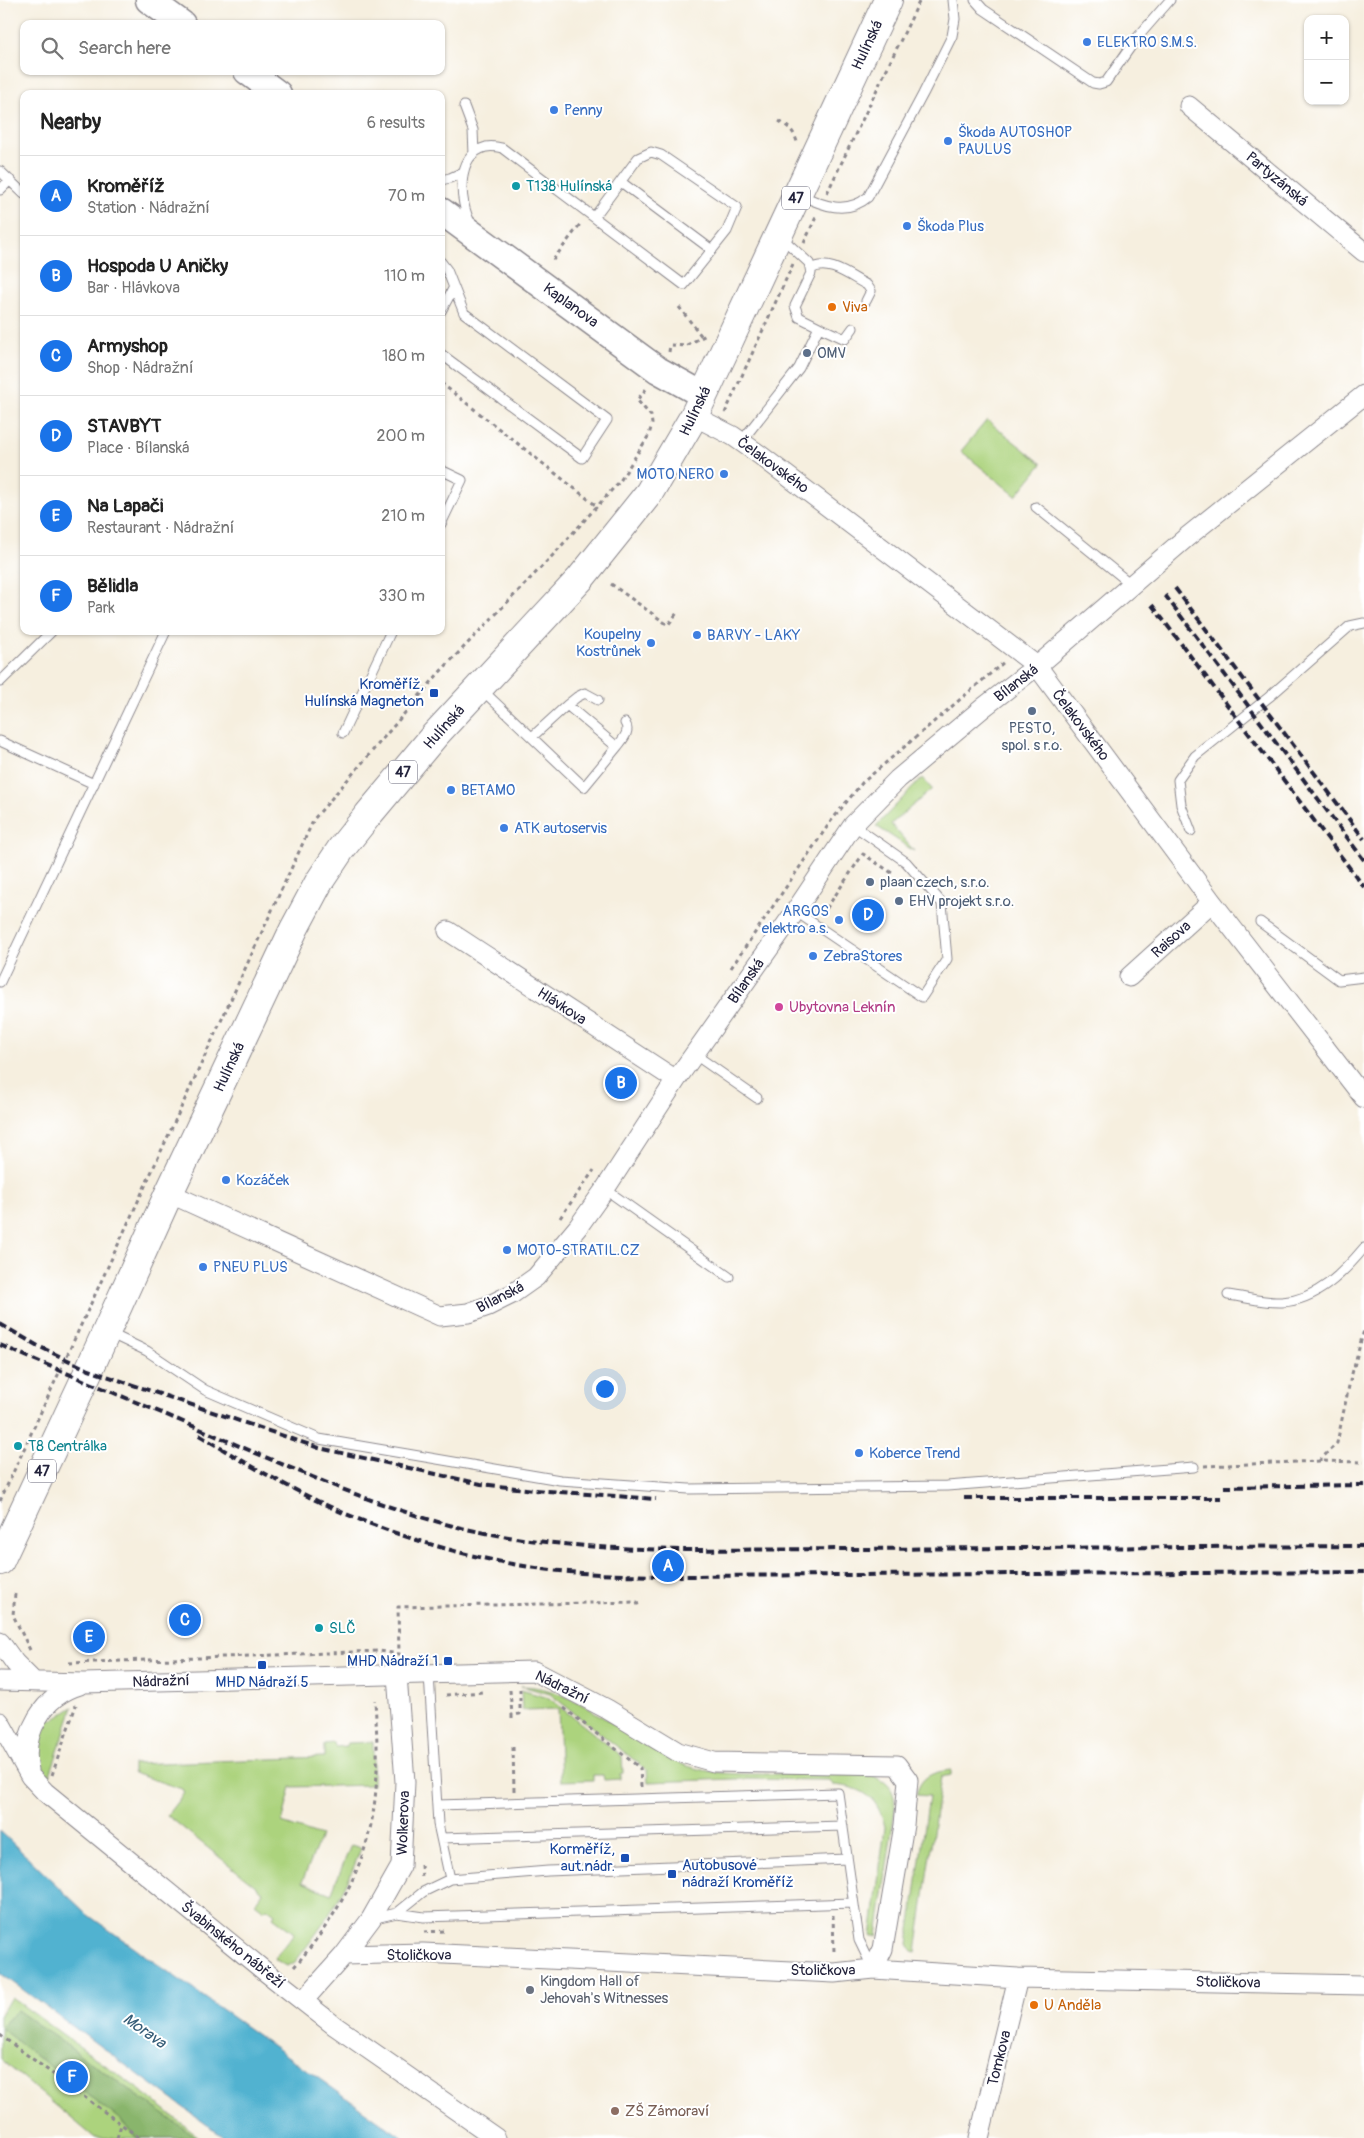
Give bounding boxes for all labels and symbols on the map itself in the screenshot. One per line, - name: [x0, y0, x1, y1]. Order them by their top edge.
- street label: Hulínská: [848, 17, 887, 73]
- place label: ELEKTRO S.M.S.: [1097, 33, 1197, 52]
- marker: ELEKTRO S.M.S.: [1081, 36, 1093, 48]
- place label: Penny: [564, 101, 603, 120]
- marker: Penny: [548, 104, 560, 116]
- place label: Škoda AUTOSHOP PAULUS: [958, 123, 1072, 159]
- marker: Škoda AUTOSHOP PAULUS: [942, 135, 954, 147]
- street label: Partyzánská: [1242, 148, 1312, 211]
- place label: T138 Hulínská: [526, 177, 612, 196]
- marker: T138 Hulínská: [510, 180, 522, 192]
- road number: 47: [782, 187, 810, 210]
- place label: Škoda Plus: [917, 217, 984, 236]
- marker: Škoda Plus: [901, 220, 913, 232]
- street label: Kaplanova: [539, 279, 602, 332]
- place label: Viva: [842, 298, 868, 317]
- marker: Viva: [826, 301, 838, 313]
- place label: OMV: [817, 344, 846, 363]
- marker: OMV: [801, 347, 813, 359]
- street label: Hulínská: [675, 383, 716, 439]
- street label: Čelakovského: [733, 433, 812, 498]
- place label: MOTO NERO: [636, 465, 714, 484]
- marker: MOTO NERO: [718, 468, 730, 480]
- place label: Koupelny Kostrůnek: [576, 625, 642, 661]
- place label: BARVY - LAKY: [707, 626, 801, 645]
- marker: BARVY - LAKY: [691, 629, 703, 641]
- marker: Koupelny Kostrůnek: [645, 637, 657, 649]
- street label: Bílanská: [990, 660, 1042, 707]
- place label: Kroměříž, Hulínská Magneton: [304, 675, 424, 711]
- street label: Čelakovského: [1048, 686, 1114, 765]
- marker: Kroměříž, Hulínská Magneton: [428, 687, 440, 699]
- street label: Hulínská: [420, 701, 469, 753]
- marker: PESTO, spol. s r.o.: [1026, 705, 1038, 717]
- place label: PESTO, spol. s r.o.: [1002, 719, 1063, 755]
- road number: 47: [389, 760, 417, 784]
- place label: BETAMO: [461, 781, 515, 800]
- marker: BETAMO: [445, 784, 457, 796]
- place label: ATK autoservis: [514, 819, 607, 838]
- marker: ATK autoservis: [498, 822, 510, 834]
- place label: plaan czech, s.r.o.: [880, 873, 990, 892]
- marker: plaan czech, s.r.o.: [864, 876, 876, 888]
- place label: EHV projekt s.r.o.: [909, 892, 1014, 911]
- marker: EHV projekt s.r.o.: [893, 895, 905, 907]
- pin: D: [852, 896, 884, 934]
- place label: ARGOS elektro a.s.: [762, 902, 829, 938]
- marker: ARGOS elektro a.s.: [833, 914, 845, 926]
- street label: Raisova: [1148, 917, 1195, 962]
- place label: ZebraStores: [823, 947, 903, 966]
- marker: ZebraStores: [807, 950, 819, 962]
- street label: Bílanská: [724, 955, 769, 1008]
- street label: Hlávkova: [534, 984, 590, 1029]
- place label: Ubytovna Leknín: [789, 998, 896, 1017]
- marker: Ubytovna Leknín: [773, 1001, 785, 1013]
- street label: Hulínská: [210, 1039, 249, 1095]
- pin: B: [605, 1064, 637, 1102]
- place label: Kozáček: [236, 1171, 290, 1190]
- marker: Kozáček: [220, 1174, 232, 1186]
- place label: MOTO-STRATIL.CZ: [517, 1241, 640, 1260]
- marker: MOTO-STRATIL.CZ: [501, 1244, 513, 1256]
- place label: PNEU PLUS: [213, 1258, 288, 1277]
- marker: PNEU PLUS: [197, 1261, 209, 1273]
- street label: Bílanská: [473, 1277, 527, 1317]
- your location: [592, 1376, 618, 1402]
- place label: T8 Centrálka: [28, 1437, 107, 1456]
- marker: T8 Centrálka: [12, 1440, 24, 1452]
- place label: Koberce Trend: [869, 1444, 960, 1463]
- marker: Koberce Trend: [853, 1447, 865, 1459]
- road number: 47: [28, 1460, 56, 1482]
- pin: A: [652, 1547, 684, 1585]
- pin: C: [169, 1601, 201, 1639]
- pin: E: [73, 1618, 105, 1656]
- place label: SLČ: [329, 1619, 356, 1638]
- marker: SLČ: [313, 1622, 325, 1634]
- place label: MHD Nádraží 1: [347, 1652, 438, 1671]
- marker: MHD Nádraží 1: [442, 1655, 454, 1667]
- marker: MHD Nádraží 5: [256, 1659, 268, 1671]
- street label: Nádražní: [532, 1666, 592, 1709]
- street label: Nádražní: [132, 1671, 190, 1692]
- place label: MHD Nádraží 5: [215, 1673, 309, 1692]
- street label: Wolkerova: [393, 1790, 414, 1856]
- place label: Korměříž, aut.nádr.: [550, 1840, 615, 1876]
- marker: Korměříž, aut.nádr.: [619, 1852, 631, 1864]
- place label: Autobusové nádraží Kroměříž: [682, 1856, 794, 1892]
- marker: Autobusové nádraží Kroměříž: [666, 1868, 678, 1880]
- street label: Švabinského nábřeží: [177, 1898, 288, 1993]
- street label: Stoličkova: [387, 1946, 451, 1965]
- street label: Stoličkova: [791, 1961, 855, 1980]
- place label: Kingdom Hall of Jehovah's Witnesses: [540, 1972, 669, 2008]
- street label: Stoličkova: [1195, 1972, 1261, 1993]
- marker: Kingdom Hall of Jehovah's Witnesses: [524, 1984, 536, 1996]
- place label: U Anděla: [1044, 1996, 1101, 2015]
- marker: U Anděla: [1028, 1999, 1040, 2011]
- water label: Morava: [119, 2009, 171, 2054]
- street label: Tomkova: [983, 2028, 1016, 2088]
- pin: F: [56, 2058, 88, 2096]
- place label: ZŠ Zámoraví: [625, 2102, 709, 2121]
- marker: ZŠ Zámoraví: [609, 2105, 621, 2117]

